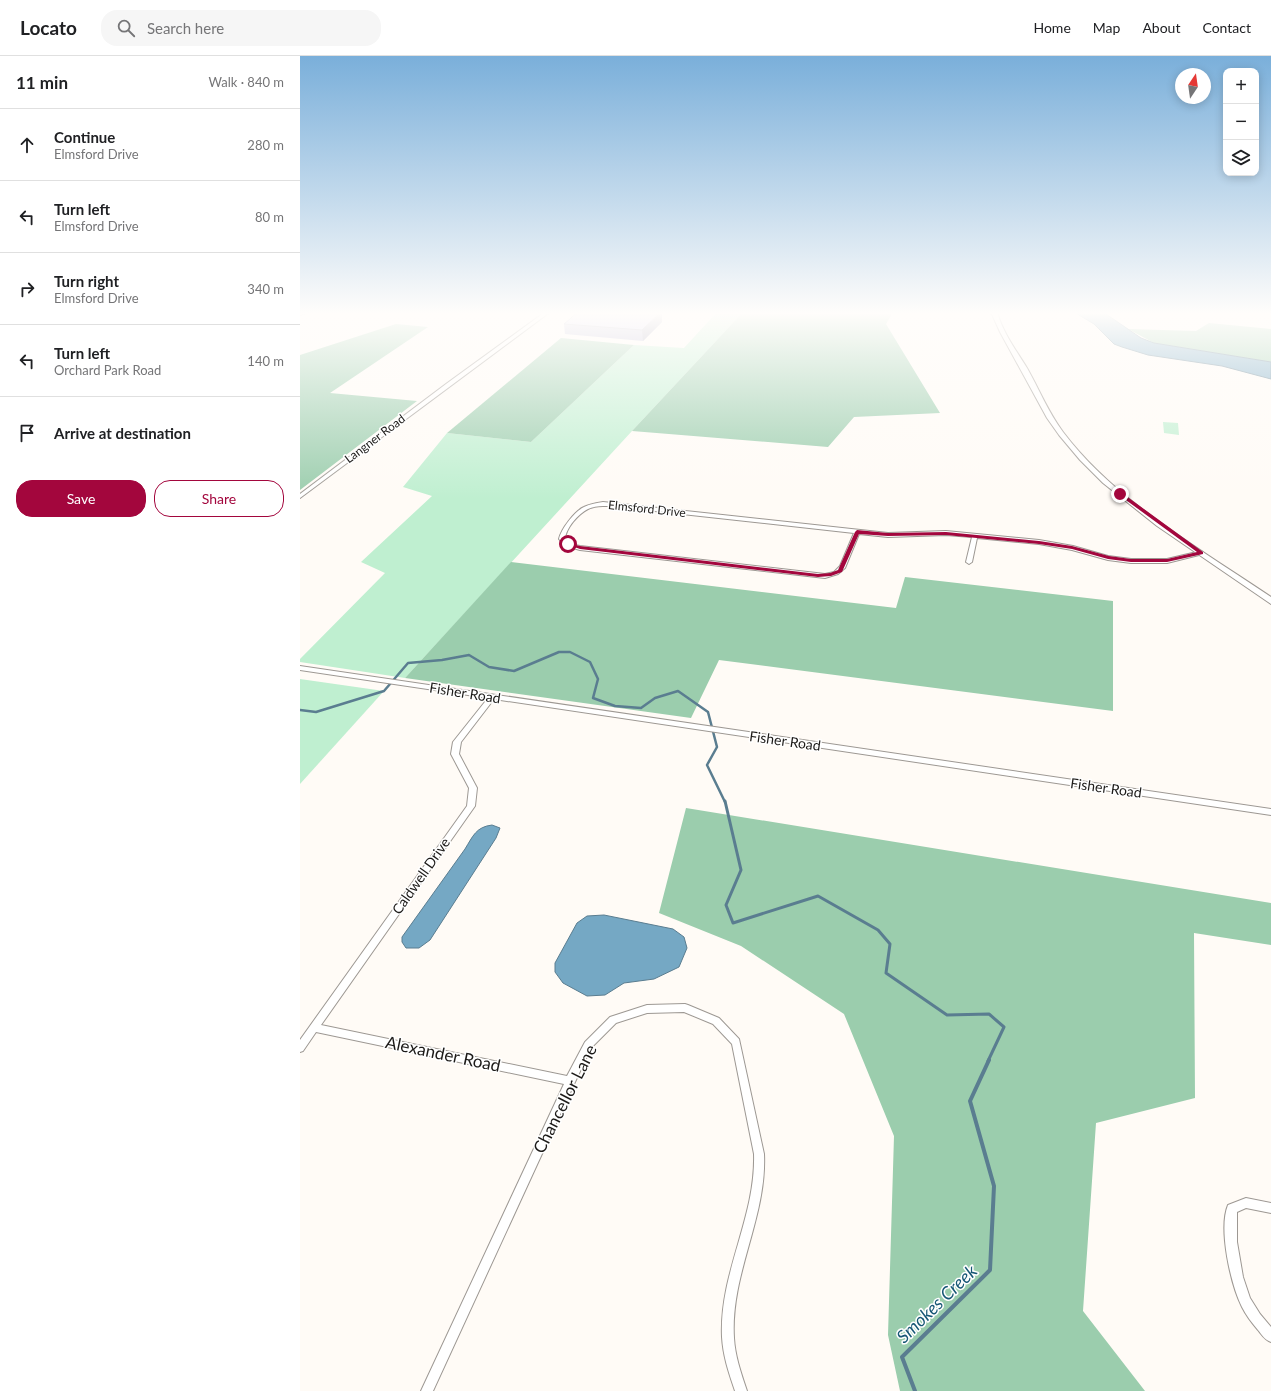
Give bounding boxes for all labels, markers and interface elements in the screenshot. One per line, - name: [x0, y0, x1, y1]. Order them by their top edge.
- search box: [101, 10, 381, 46]
- text: Locato: [20, 16, 77, 39]
- icon: search: [115, 17, 137, 39]
- text: Search here: [147, 19, 224, 37]
- text: Home: [1033, 19, 1071, 36]
- text: Map: [1093, 19, 1120, 36]
- text: About: [1142, 19, 1180, 36]
- text: Contact: [1202, 19, 1251, 36]
- north arrow: [1175, 68, 1211, 104]
- map controls: [1223, 68, 1259, 176]
- button: +: [1223, 68, 1259, 104]
- text: 11 min: [16, 72, 68, 93]
- text: Walk · 840 m: [208, 74, 284, 90]
- button: −: [1223, 104, 1259, 140]
- text: Continue: [54, 128, 115, 146]
- icon: ahead: [16, 134, 38, 156]
- text: 280 m: [247, 137, 284, 153]
- button: layers: [1223, 140, 1259, 176]
- text: Elmsford Drive: [54, 146, 139, 162]
- text: Turn left: [54, 200, 110, 218]
- icon: left: [16, 206, 38, 228]
- text: 80 m: [255, 209, 284, 225]
- text: Elmsford Drive: [54, 218, 139, 234]
- text: Turn right: [54, 272, 119, 290]
- icon: right: [16, 278, 38, 300]
- text: 340 m: [247, 281, 284, 297]
- text: Elmsford Drive: [54, 290, 139, 306]
- text: Turn left: [54, 344, 110, 362]
- icon: left: [16, 350, 38, 372]
- text: 140 m: [247, 353, 284, 369]
- text: Orchard Park Road: [54, 362, 161, 378]
- street label: Langner Road: [341, 411, 408, 466]
- icon: arrive: [16, 422, 38, 444]
- text: Arrive at destination: [54, 424, 191, 442]
- button: Save: [16, 480, 146, 517]
- button: Share: [154, 480, 284, 517]
- route end: [1111, 485, 1129, 503]
- street label: Elmsford Drive: [607, 497, 687, 520]
- route start: [559, 535, 577, 553]
- street label: Fisher Road: [428, 678, 502, 707]
- street label: Fisher Road: [748, 727, 822, 754]
- street label: Fisher Road: [1069, 774, 1143, 801]
- street label: Caldwell Drive: [388, 834, 453, 917]
- street label: Alexander Road: [384, 1031, 503, 1076]
- street label: Chancellor Lane: [528, 1041, 601, 1157]
- water label: Smokes Creek: [892, 1259, 981, 1347]

